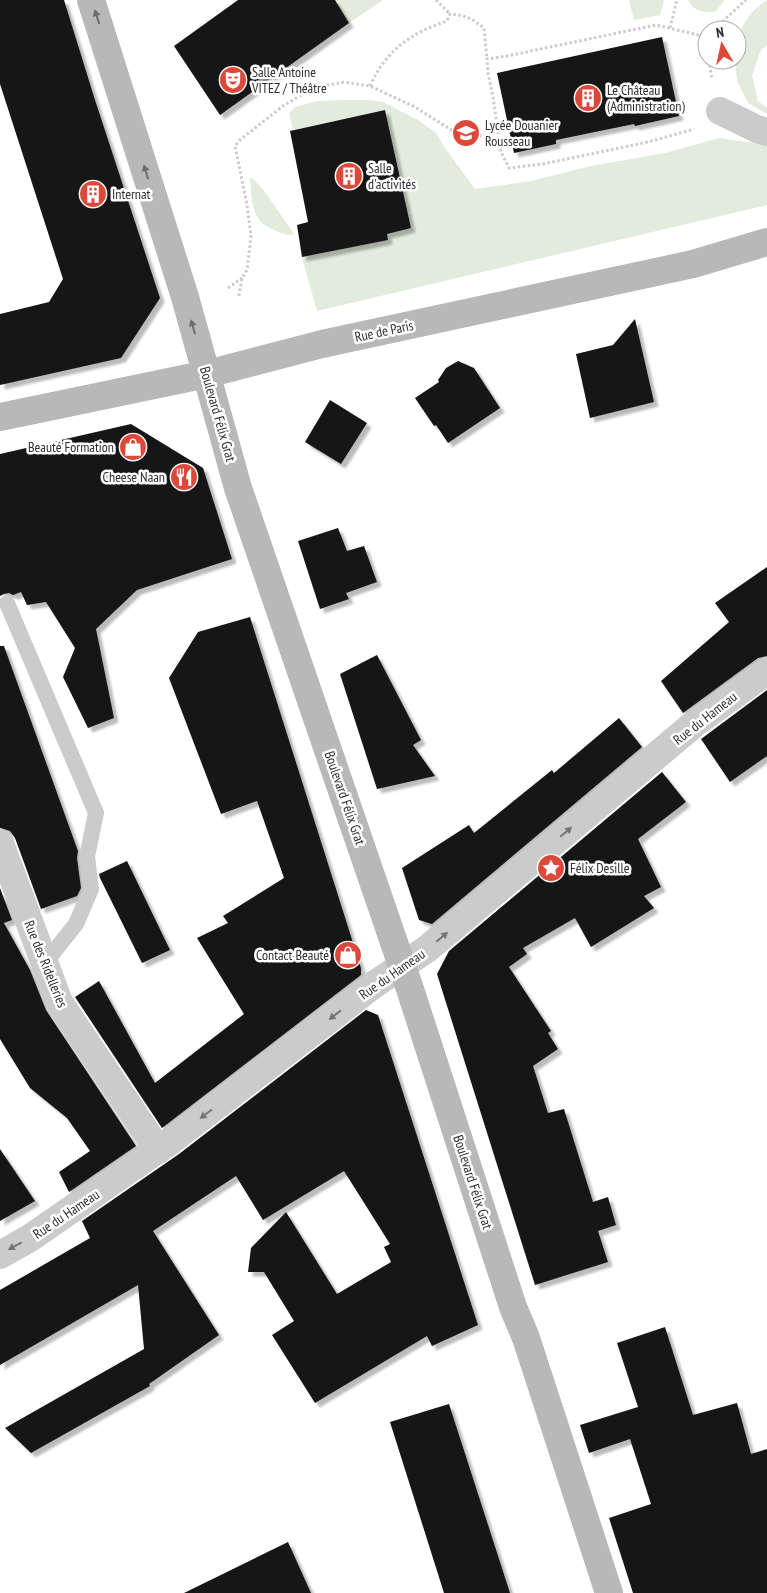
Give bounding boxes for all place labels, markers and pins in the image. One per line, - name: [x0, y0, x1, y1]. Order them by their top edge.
- place label: Salle Antoine VITEZ / Théâtre: [251, 63, 327, 97]
- theatre icon: Salle Antoine VITEZ / Théâtre: [218, 65, 248, 95]
- place label: Le Château (Administration): [607, 81, 685, 115]
- building icon: Le Château (Administration): [573, 83, 603, 113]
- place label: Lycée Douanier Rousseau: [485, 116, 558, 150]
- school or university icon: Lycée Douanier Rousseau: [451, 118, 481, 148]
- place label: Salle d'activités: [368, 159, 416, 193]
- building icon: Salle d'activités: [334, 161, 364, 191]
- building icon: Internat: [78, 179, 108, 209]
- place label: Internat: [112, 185, 151, 203]
- shop icon: Beauté Formation: [118, 432, 148, 462]
- place label: Beauté Formation: [28, 438, 114, 456]
- restaurant icon: Cheese Naan: [169, 462, 199, 492]
- place label: Cheese Naan: [103, 468, 165, 486]
- place icon: Félix Desille: [536, 853, 566, 883]
- place label: Félix Desille: [570, 859, 630, 877]
- shop icon: Contact Beauté: [333, 940, 363, 970]
- place label: Contact Beauté: [256, 946, 329, 964]

